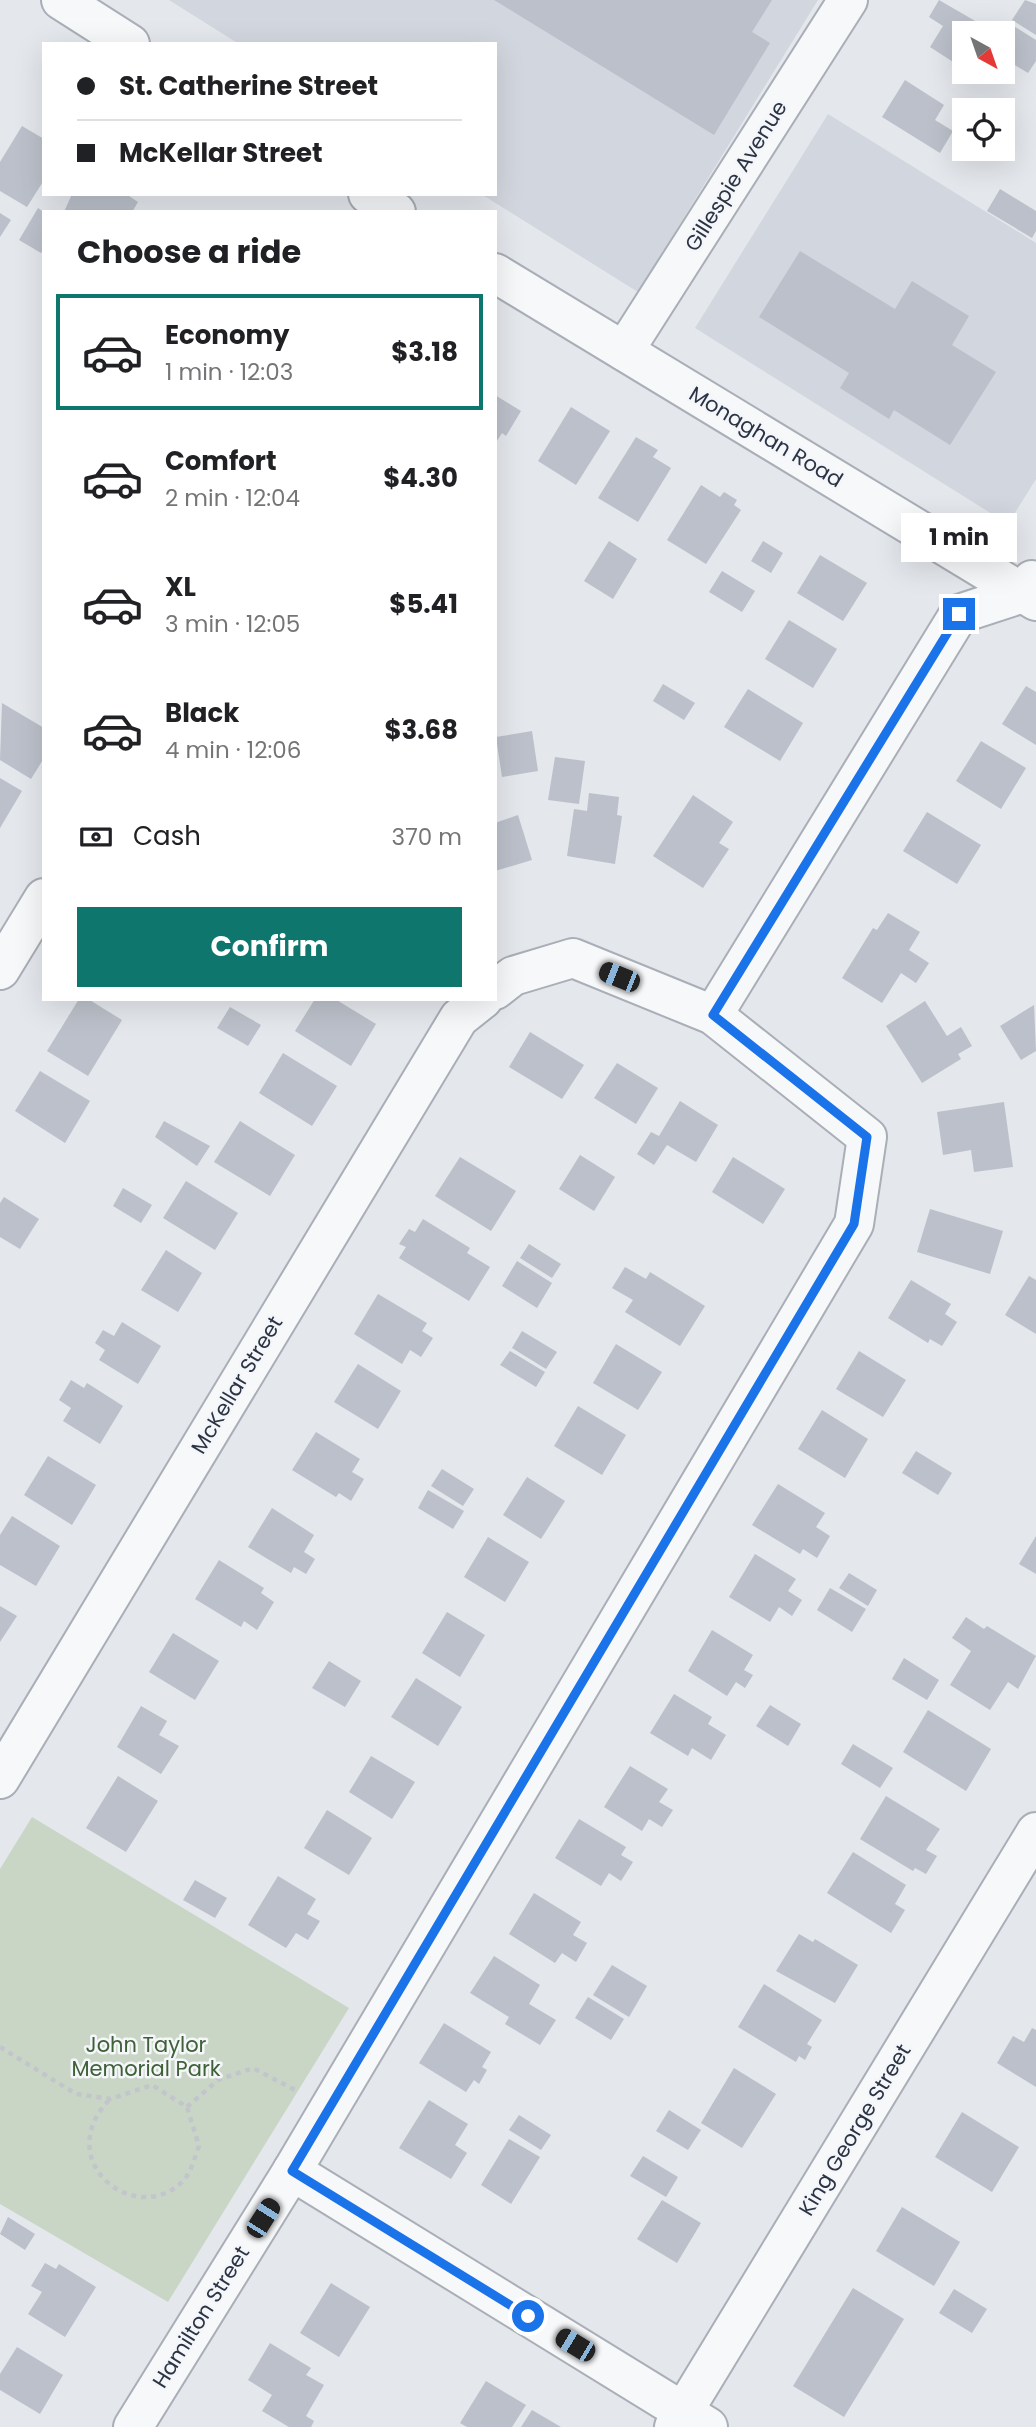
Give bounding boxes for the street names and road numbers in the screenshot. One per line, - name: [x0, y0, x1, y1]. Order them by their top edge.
- street label: Gillespie Avenue: [678, 95, 794, 257]
- street label: Monaghan Road: [684, 379, 849, 494]
- street label: McKellar Street: [184, 1310, 289, 1459]
- street label: King George Street: [792, 2038, 917, 2221]
- street label: Hamilton Street: [145, 2240, 256, 2393]

